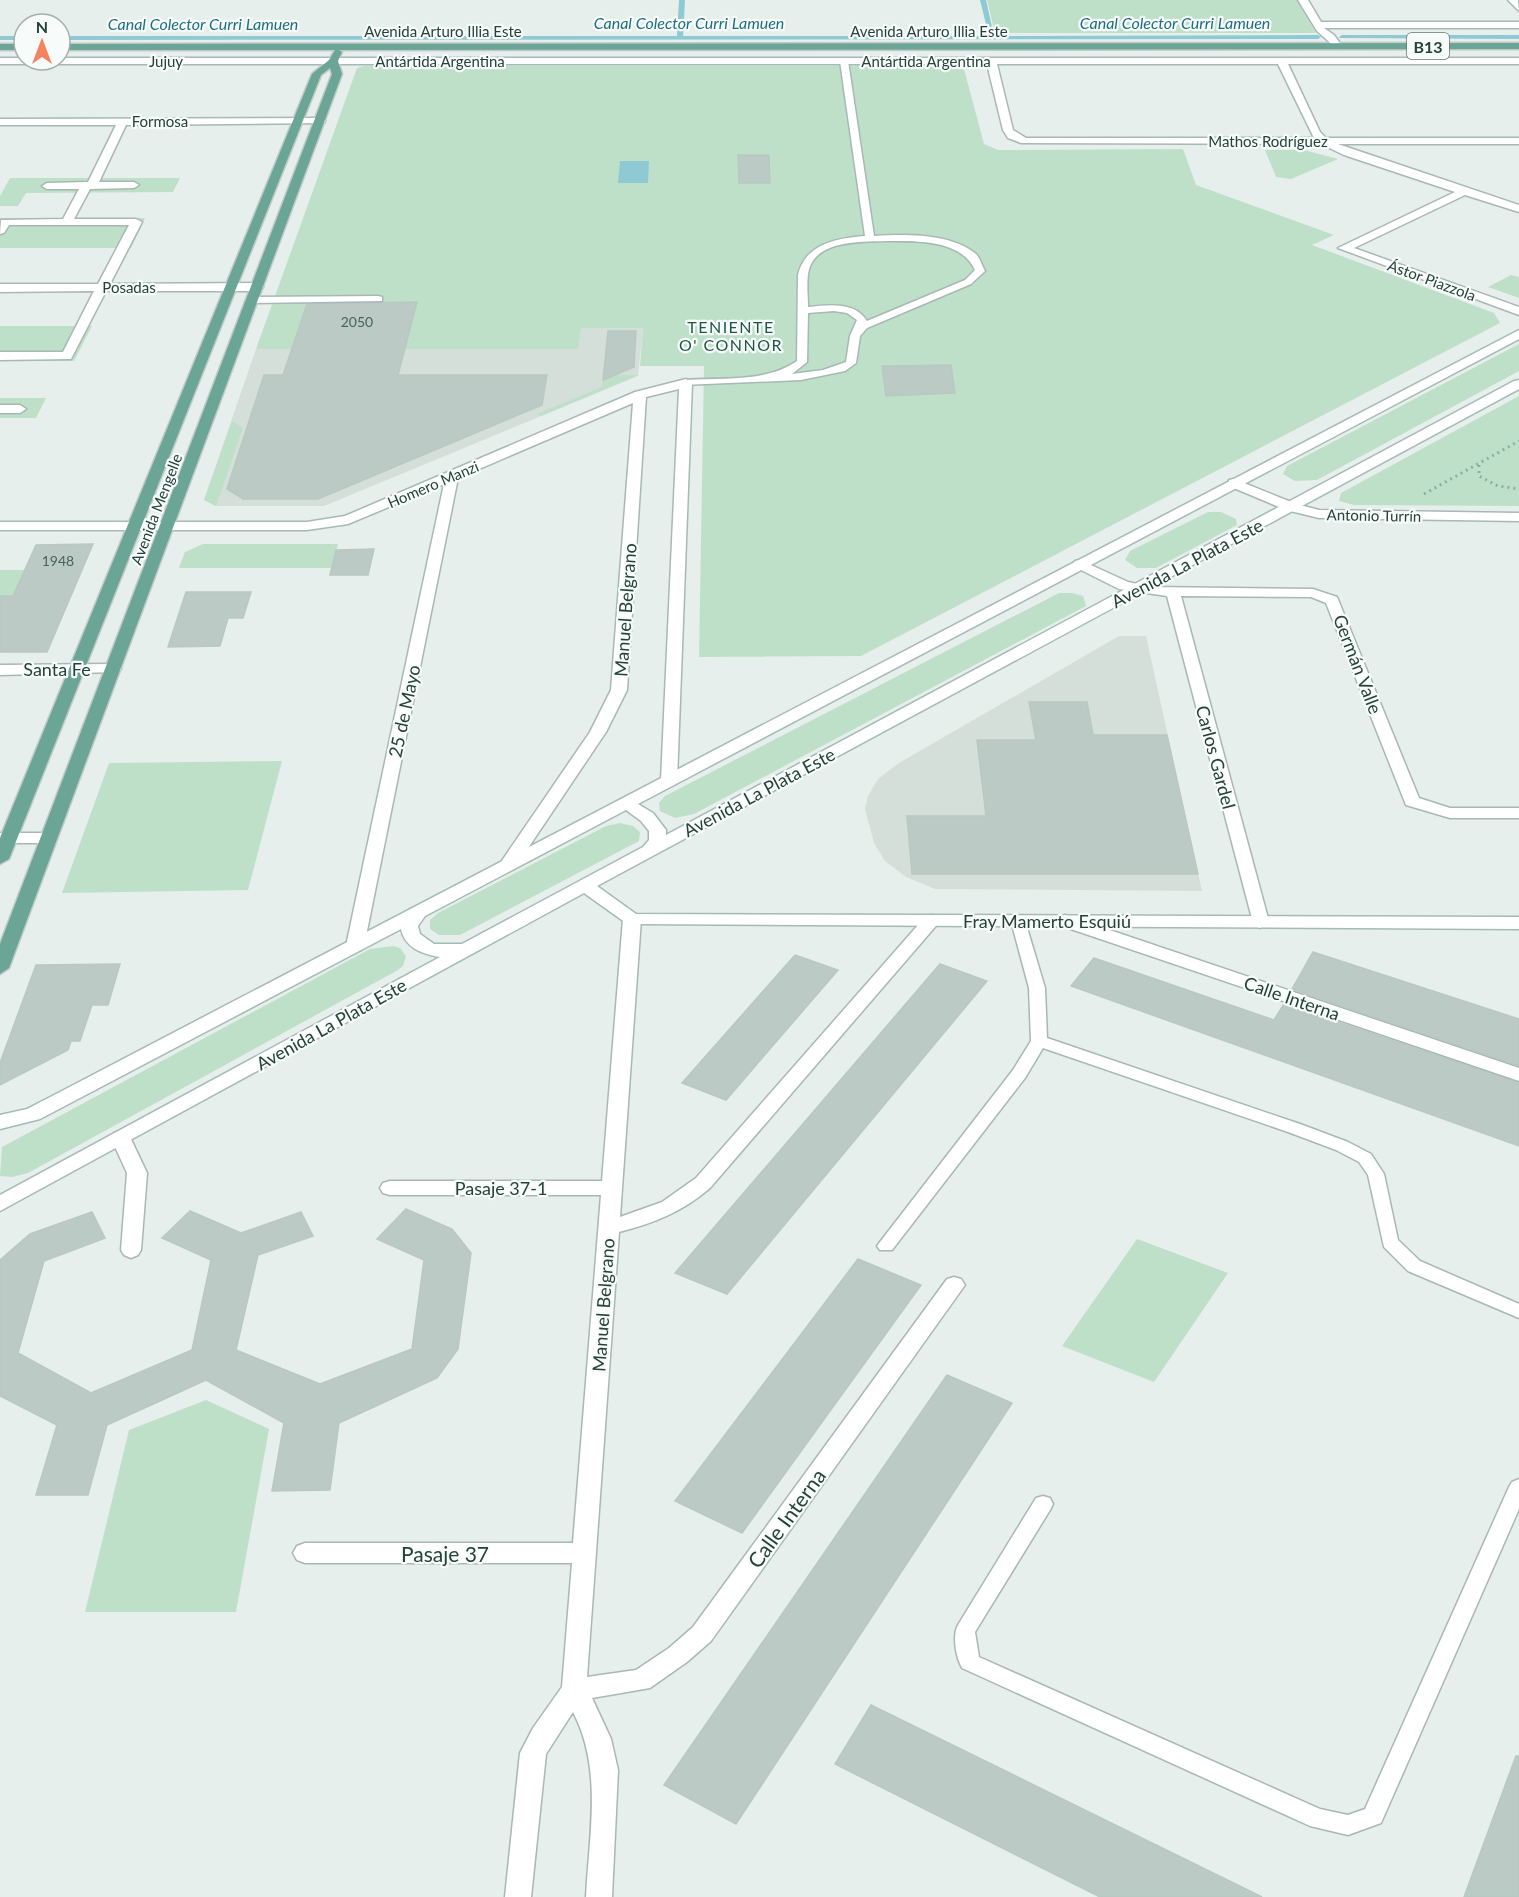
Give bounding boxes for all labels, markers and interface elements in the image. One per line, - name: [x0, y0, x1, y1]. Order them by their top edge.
- north arrow: [12, 12, 72, 72]
- water label: Canal Colector Curri Lamuen: [594, 13, 784, 32]
- water label: Canal Colector Curri Lamuen: [1080, 13, 1270, 32]
- water label: Canal Colector Curri Lamuen: [108, 14, 298, 33]
- text: N: [36, 17, 48, 36]
- street label: Avenida Arturo Illia Este: [364, 22, 522, 40]
- street label: Avenida Arturo Illia Este: [850, 22, 1008, 40]
- road number: B13: [1407, 33, 1449, 59]
- street label: Jujuy: [149, 52, 183, 70]
- street label: Antártida Argentina: [375, 52, 505, 70]
- street label: Antártida Argentina: [861, 52, 991, 70]
- street label: Formosa: [132, 112, 188, 130]
- street label: Mathos Rodríguez: [1208, 132, 1328, 150]
- street label: Ástor Piazzola: [1385, 256, 1479, 304]
- street label: Posadas: [102, 278, 156, 296]
- house number: 2050: [341, 313, 373, 330]
- district label: TENIENTE O' CONNOR: [679, 317, 783, 354]
- street label: Avenida Mengelle: [127, 451, 185, 567]
- street label: Homero Manzi: [385, 457, 481, 511]
- street label: Antonio Turrín: [1327, 505, 1421, 525]
- street label: Avenida La Plata Este: [1107, 514, 1267, 612]
- street label: Manuel Belgrano: [609, 542, 641, 678]
- house number: 1948: [42, 552, 74, 569]
- street label: Germán Valle: [1329, 611, 1387, 717]
- street label: Santa Fe: [23, 658, 91, 680]
- street label: 25 de Mayo: [383, 663, 425, 759]
- street label: Carlos Gardel: [1192, 703, 1240, 811]
- street label: Avenida La Plata Este: [679, 743, 839, 841]
- street label: Fray Mamerto Esquiú: [963, 910, 1131, 932]
- street label: Calle Interna: [1241, 971, 1343, 1025]
- street label: Avenida La Plata Este: [252, 974, 410, 1074]
- street label: Pasaje 37-1: [455, 1177, 547, 1199]
- street label: Manuel Belgrano: [587, 1237, 619, 1373]
- street label: Calle Interna: [742, 1464, 830, 1572]
- street label: Pasaje 37: [401, 1541, 489, 1566]

